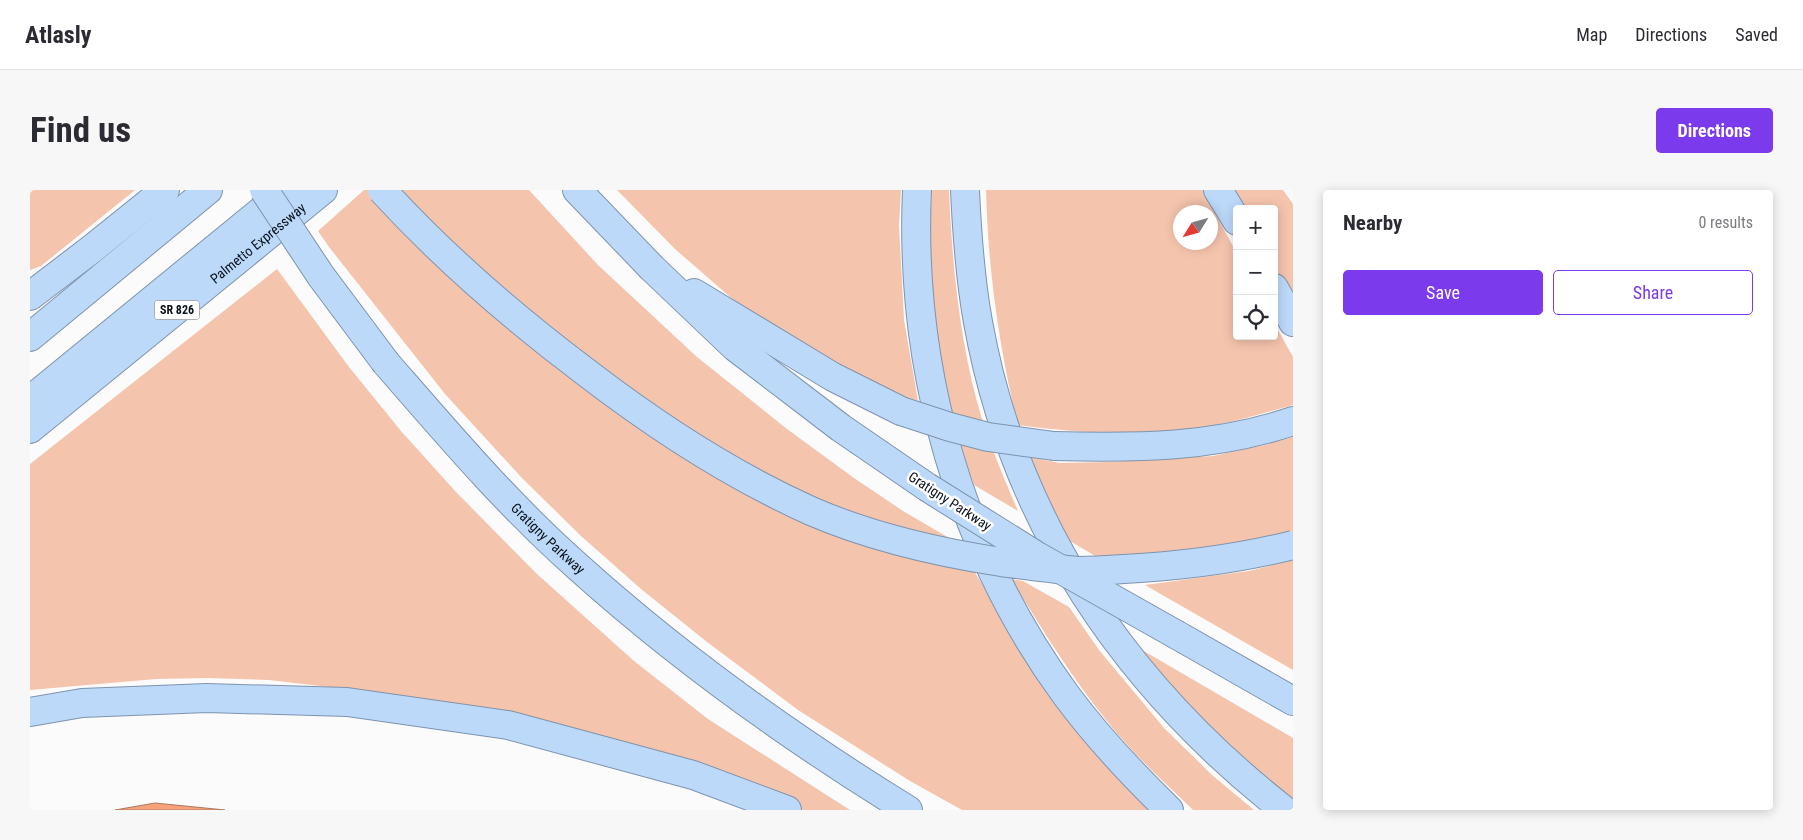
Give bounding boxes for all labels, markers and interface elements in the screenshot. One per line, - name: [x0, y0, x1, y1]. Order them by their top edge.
- text: Atlasly: [25, 21, 91, 49]
- text: Map: [1576, 24, 1607, 45]
- text: Directions: [1635, 24, 1707, 45]
- text: Saved: [1735, 24, 1778, 45]
- button: Directions: [1656, 108, 1773, 153]
- text: Find us: [30, 110, 131, 151]
- street label: Palmetto Expressway: [207, 200, 309, 287]
- north arrow: [1173, 205, 1218, 250]
- map controls: [1233, 205, 1278, 340]
- button: +: [1233, 205, 1278, 250]
- text: Nearby: [1343, 211, 1402, 235]
- text: 0 results: [1698, 213, 1753, 232]
- button: −: [1233, 250, 1278, 295]
- button: Save: [1343, 270, 1543, 315]
- button: Share: [1553, 270, 1753, 315]
- button: locate: [1233, 295, 1278, 340]
- road number: SR 826: [154, 300, 200, 320]
- street label: Gratigny Parkway: [906, 468, 995, 534]
- street label: Gratigny Parkway: [508, 500, 588, 577]

